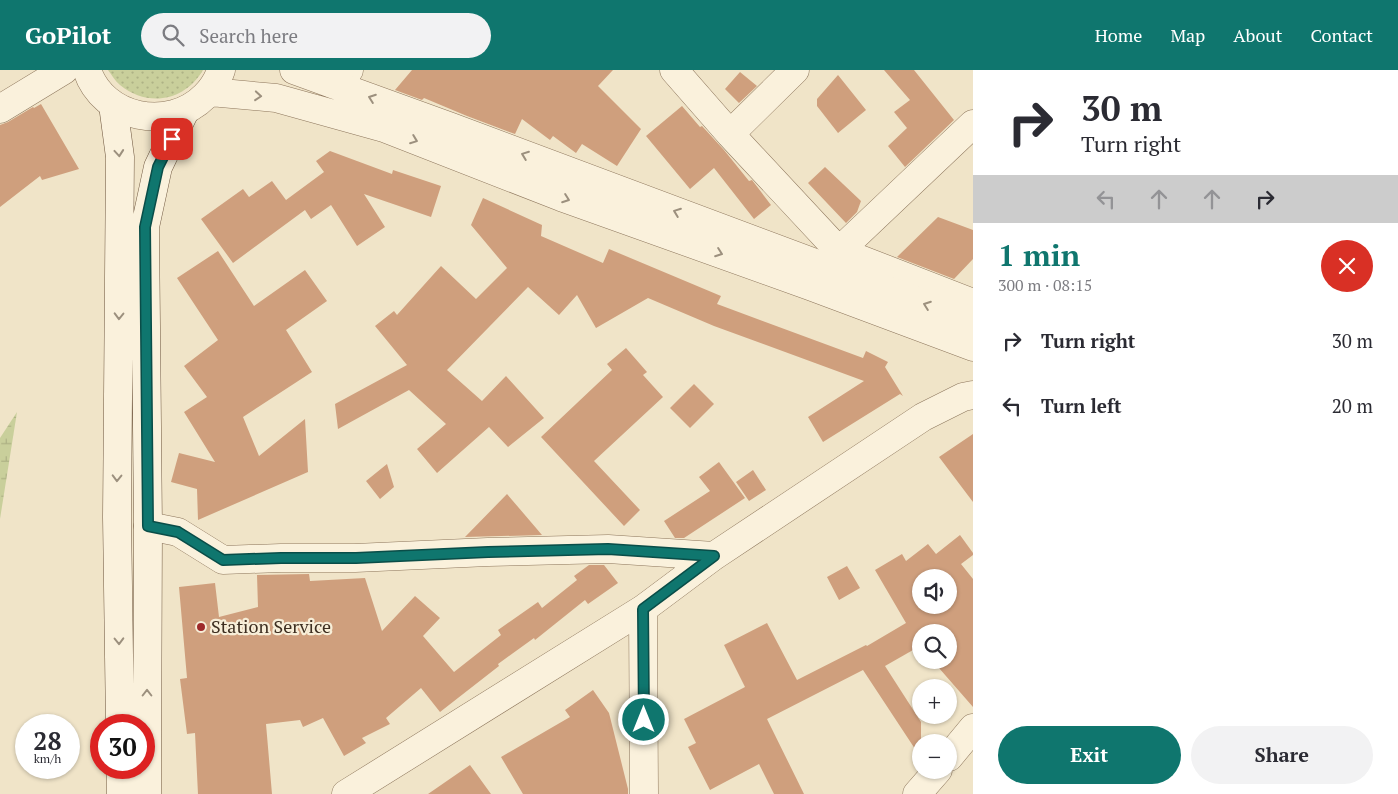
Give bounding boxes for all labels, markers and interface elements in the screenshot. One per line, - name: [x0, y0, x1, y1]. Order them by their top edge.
- search box: [141, 13, 491, 58]
- text: GoPilot: [25, 19, 111, 51]
- icon: search: [159, 21, 187, 49]
- text: Search here: [199, 23, 298, 48]
- text: Home: [1095, 23, 1142, 47]
- text: Map: [1170, 23, 1205, 47]
- text: About: [1233, 23, 1282, 47]
- text: Contact: [1310, 23, 1373, 47]
- text: 30 m: [1081, 85, 1162, 131]
- one-way arrow: [254, 90, 262, 101]
- icon: right: [998, 90, 1063, 155]
- one-way arrow: [368, 94, 377, 104]
- pin: [151, 118, 193, 160]
- icon: arrive: [158, 125, 186, 153]
- text: Turn right: [1081, 129, 1181, 158]
- one-way arrow: [409, 134, 418, 144]
- one-way arrow: [113, 150, 124, 158]
- one-way arrow: [521, 150, 529, 160]
- icon: left: [1092, 185, 1120, 213]
- icon: ahead: [1145, 185, 1173, 213]
- icon: ahead: [1198, 185, 1226, 213]
- icon: right: [1251, 185, 1279, 213]
- one-way arrow: [561, 193, 569, 203]
- one-way arrow: [673, 208, 681, 218]
- text: 1 min: [998, 235, 1080, 275]
- button: close: [1321, 240, 1373, 292]
- one-way arrow: [714, 247, 722, 257]
- text: 300 m · 08:15: [998, 274, 1092, 296]
- one-way arrow: [923, 301, 932, 311]
- one-way arrow: [114, 312, 124, 320]
- icon: right: [998, 327, 1026, 355]
- text: Turn right: [1041, 328, 1135, 353]
- text: 30 m: [1332, 328, 1373, 353]
- icon: left: [998, 392, 1026, 420]
- text: Turn left: [1041, 393, 1122, 418]
- text: 20 m: [1332, 393, 1373, 418]
- one-way arrow: [112, 475, 122, 483]
- map controls: [912, 569, 957, 779]
- button: sound: [912, 569, 957, 614]
- place label: Station Service: [211, 614, 331, 638]
- marker: Station Service: [195, 621, 207, 633]
- button: search: [912, 624, 957, 669]
- one-way arrow: [113, 637, 124, 645]
- button: +: [912, 679, 957, 724]
- one-way arrow: [142, 689, 152, 696]
- position arrow: [617, 693, 669, 745]
- speed limit sign: 30: [90, 714, 155, 779]
- text: 28: [33, 724, 62, 757]
- button: Exit: [998, 726, 1181, 784]
- button: Share: [1191, 726, 1373, 784]
- button: −: [912, 734, 957, 779]
- text: km/h: [34, 751, 61, 766]

